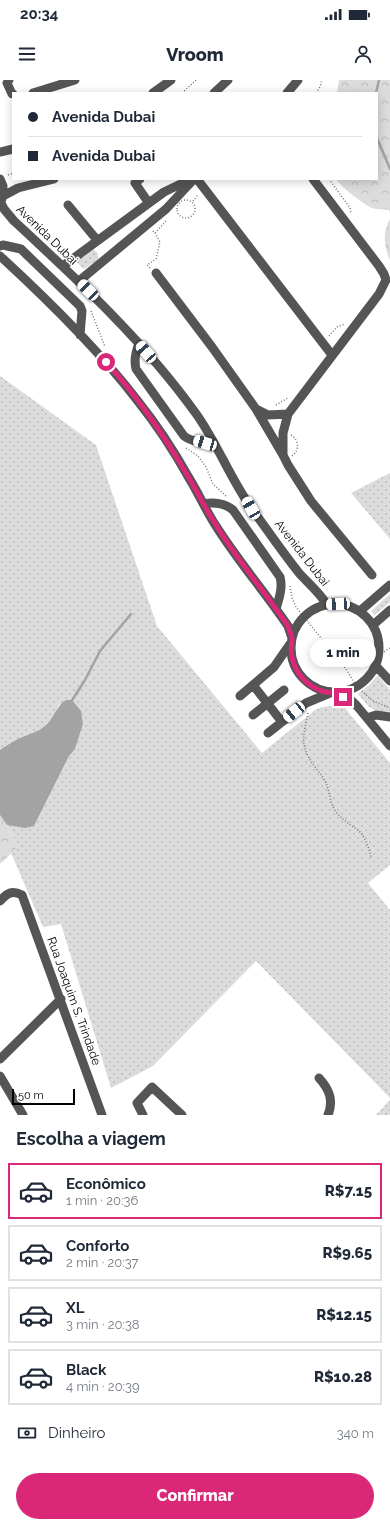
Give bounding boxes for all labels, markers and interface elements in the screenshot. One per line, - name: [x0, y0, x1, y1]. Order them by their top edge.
- text: 20:34: [20, 5, 58, 23]
- icon: menu: [16, 43, 38, 65]
- icon: person: [352, 43, 374, 65]
- text: Vroom: [166, 44, 224, 65]
- text: Avenida Dubai: [52, 108, 155, 126]
- text: Avenida Dubai: [52, 147, 155, 165]
- street label: Avenida Dubai: [13, 202, 81, 268]
- car: [75, 277, 101, 303]
- car: [134, 339, 158, 365]
- route start: [97, 353, 115, 371]
- car: [192, 434, 218, 452]
- car: [240, 495, 262, 521]
- street label: Avenida Dubai: [272, 517, 332, 589]
- car: [326, 597, 350, 611]
- callout: 1 min: [310, 639, 376, 667]
- text: 1 min: [326, 645, 360, 660]
- route end: [334, 688, 352, 706]
- car: [281, 700, 307, 724]
- street label: Rua Joaquim S. Trindade: [44, 935, 104, 1067]
- scale bar: [12, 1087, 75, 1106]
- text: 50 m: [18, 1089, 44, 1102]
- text: Escolha a viagem: [16, 1128, 166, 1149]
- icon: car: [18, 1173, 54, 1209]
- text: Econômico: [66, 1175, 146, 1193]
- text: R$7.15: [325, 1182, 372, 1200]
- text: 1 min · 20:36: [66, 1193, 138, 1208]
- icon: car: [18, 1235, 54, 1271]
- text: Conforto: [66, 1237, 129, 1255]
- text: R$9.65: [322, 1244, 372, 1262]
- text: 2 min · 20:37: [66, 1255, 139, 1270]
- icon: car: [18, 1297, 54, 1333]
- text: XL: [66, 1299, 84, 1317]
- text: R$12.15: [316, 1306, 372, 1324]
- text: 3 min · 20:38: [66, 1317, 140, 1332]
- icon: car: [18, 1359, 54, 1395]
- text: Black: [66, 1361, 106, 1379]
- text: R$10.28: [314, 1368, 372, 1386]
- text: 4 min · 20:39: [66, 1379, 140, 1394]
- icon: cash: [16, 1422, 38, 1444]
- text: Dinheiro: [48, 1424, 106, 1442]
- text: 340 m: [337, 1426, 374, 1441]
- button: Confirmar: [16, 1473, 374, 1519]

